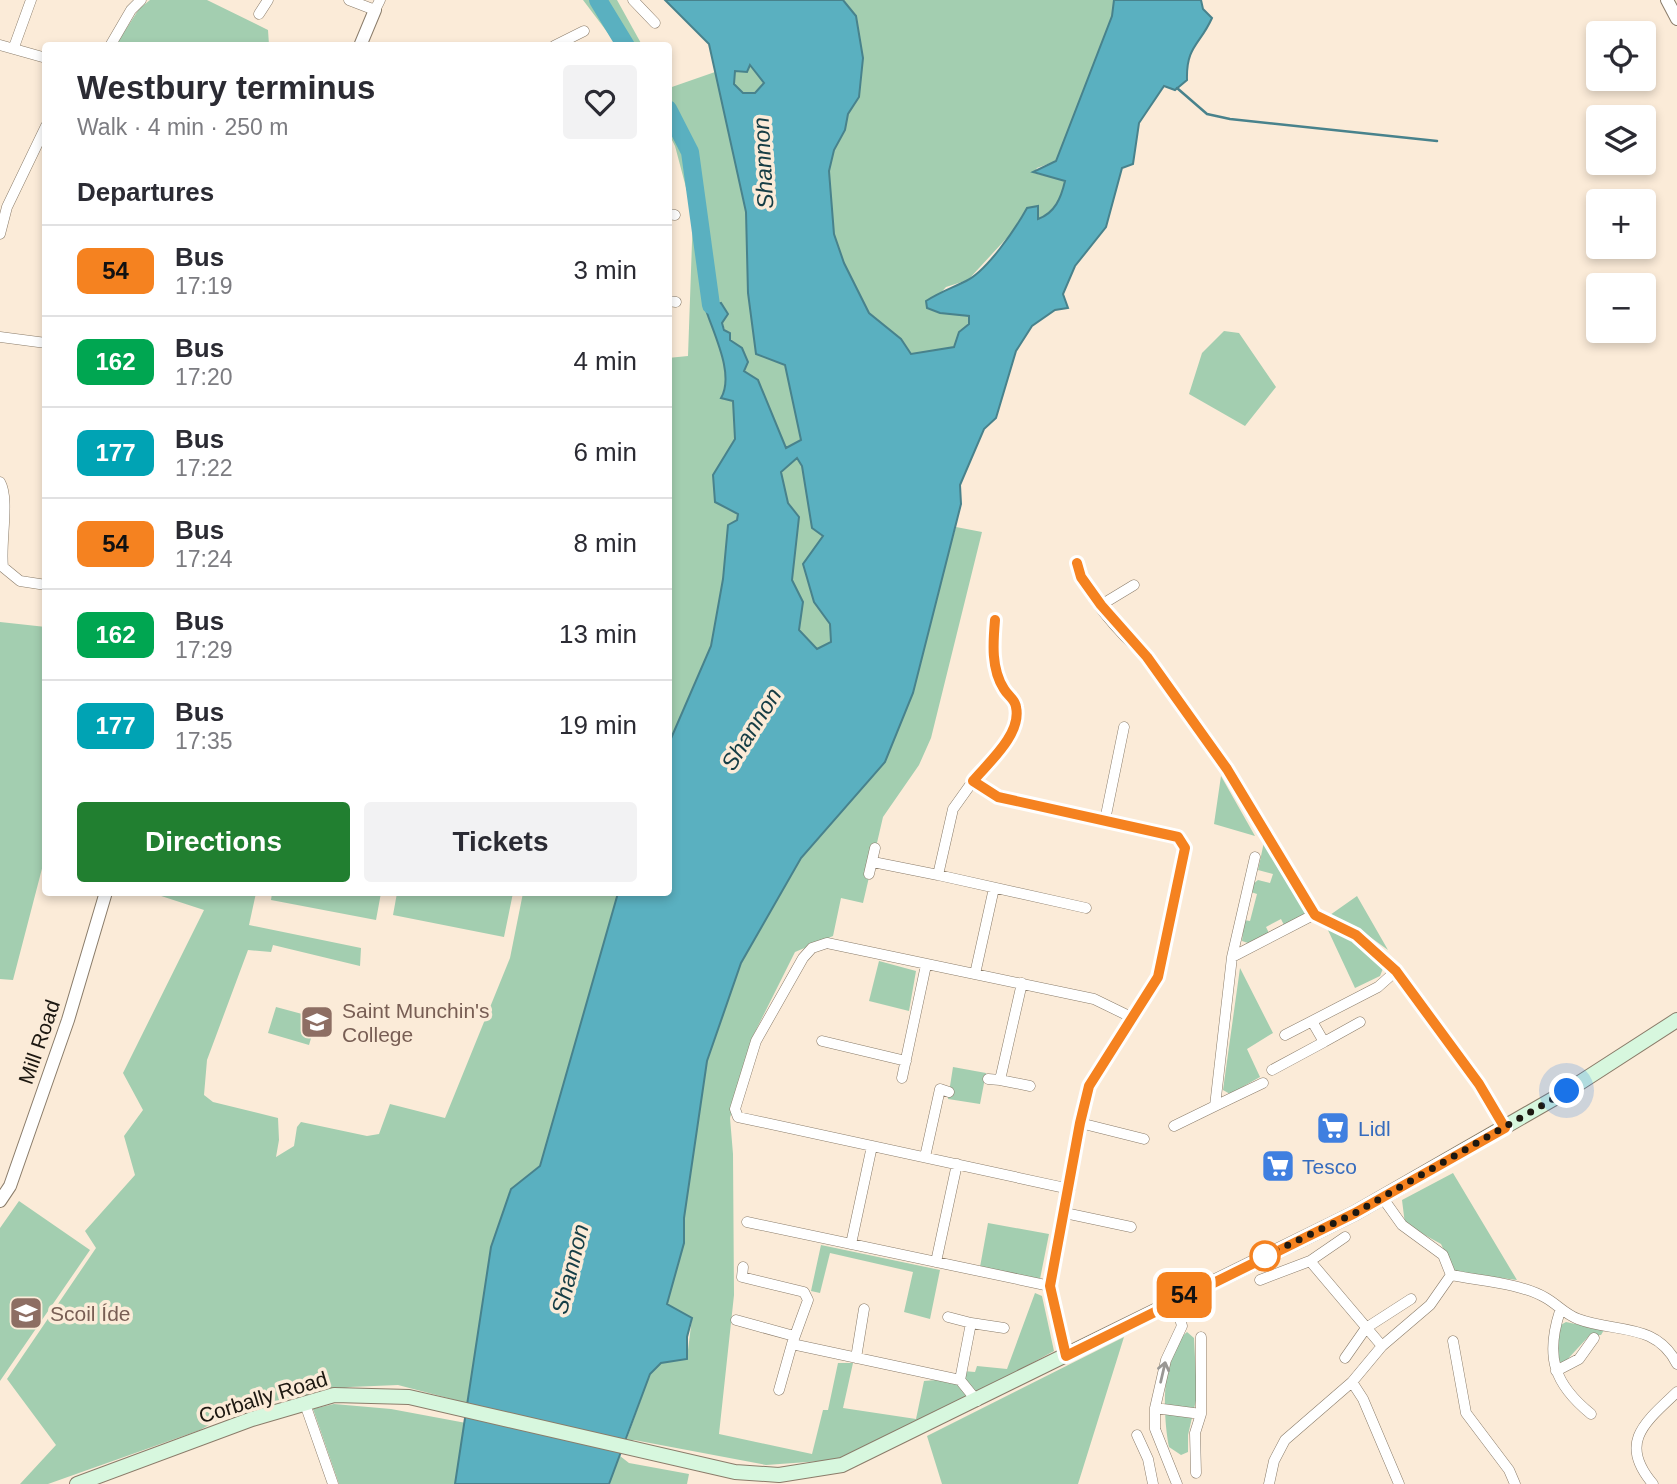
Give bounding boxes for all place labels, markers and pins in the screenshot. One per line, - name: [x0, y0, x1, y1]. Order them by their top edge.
- place label: Saint Munchin's College: [342, 999, 490, 1046]
- school or university icon: Saint Munchin's College: [298, 1003, 336, 1041]
- supermarket icon: Lidl: [1314, 1109, 1352, 1147]
- place label: Lidl: [1358, 1117, 1391, 1140]
- supermarket icon: Tesco: [1259, 1147, 1297, 1185]
- place label: Tesco: [1302, 1155, 1357, 1178]
- unlabelled marker: [1250, 1241, 1280, 1271]
- school or university icon: Scoil Íde: [7, 1294, 45, 1332]
- place label: Scoil Íde: [50, 1302, 131, 1325]

